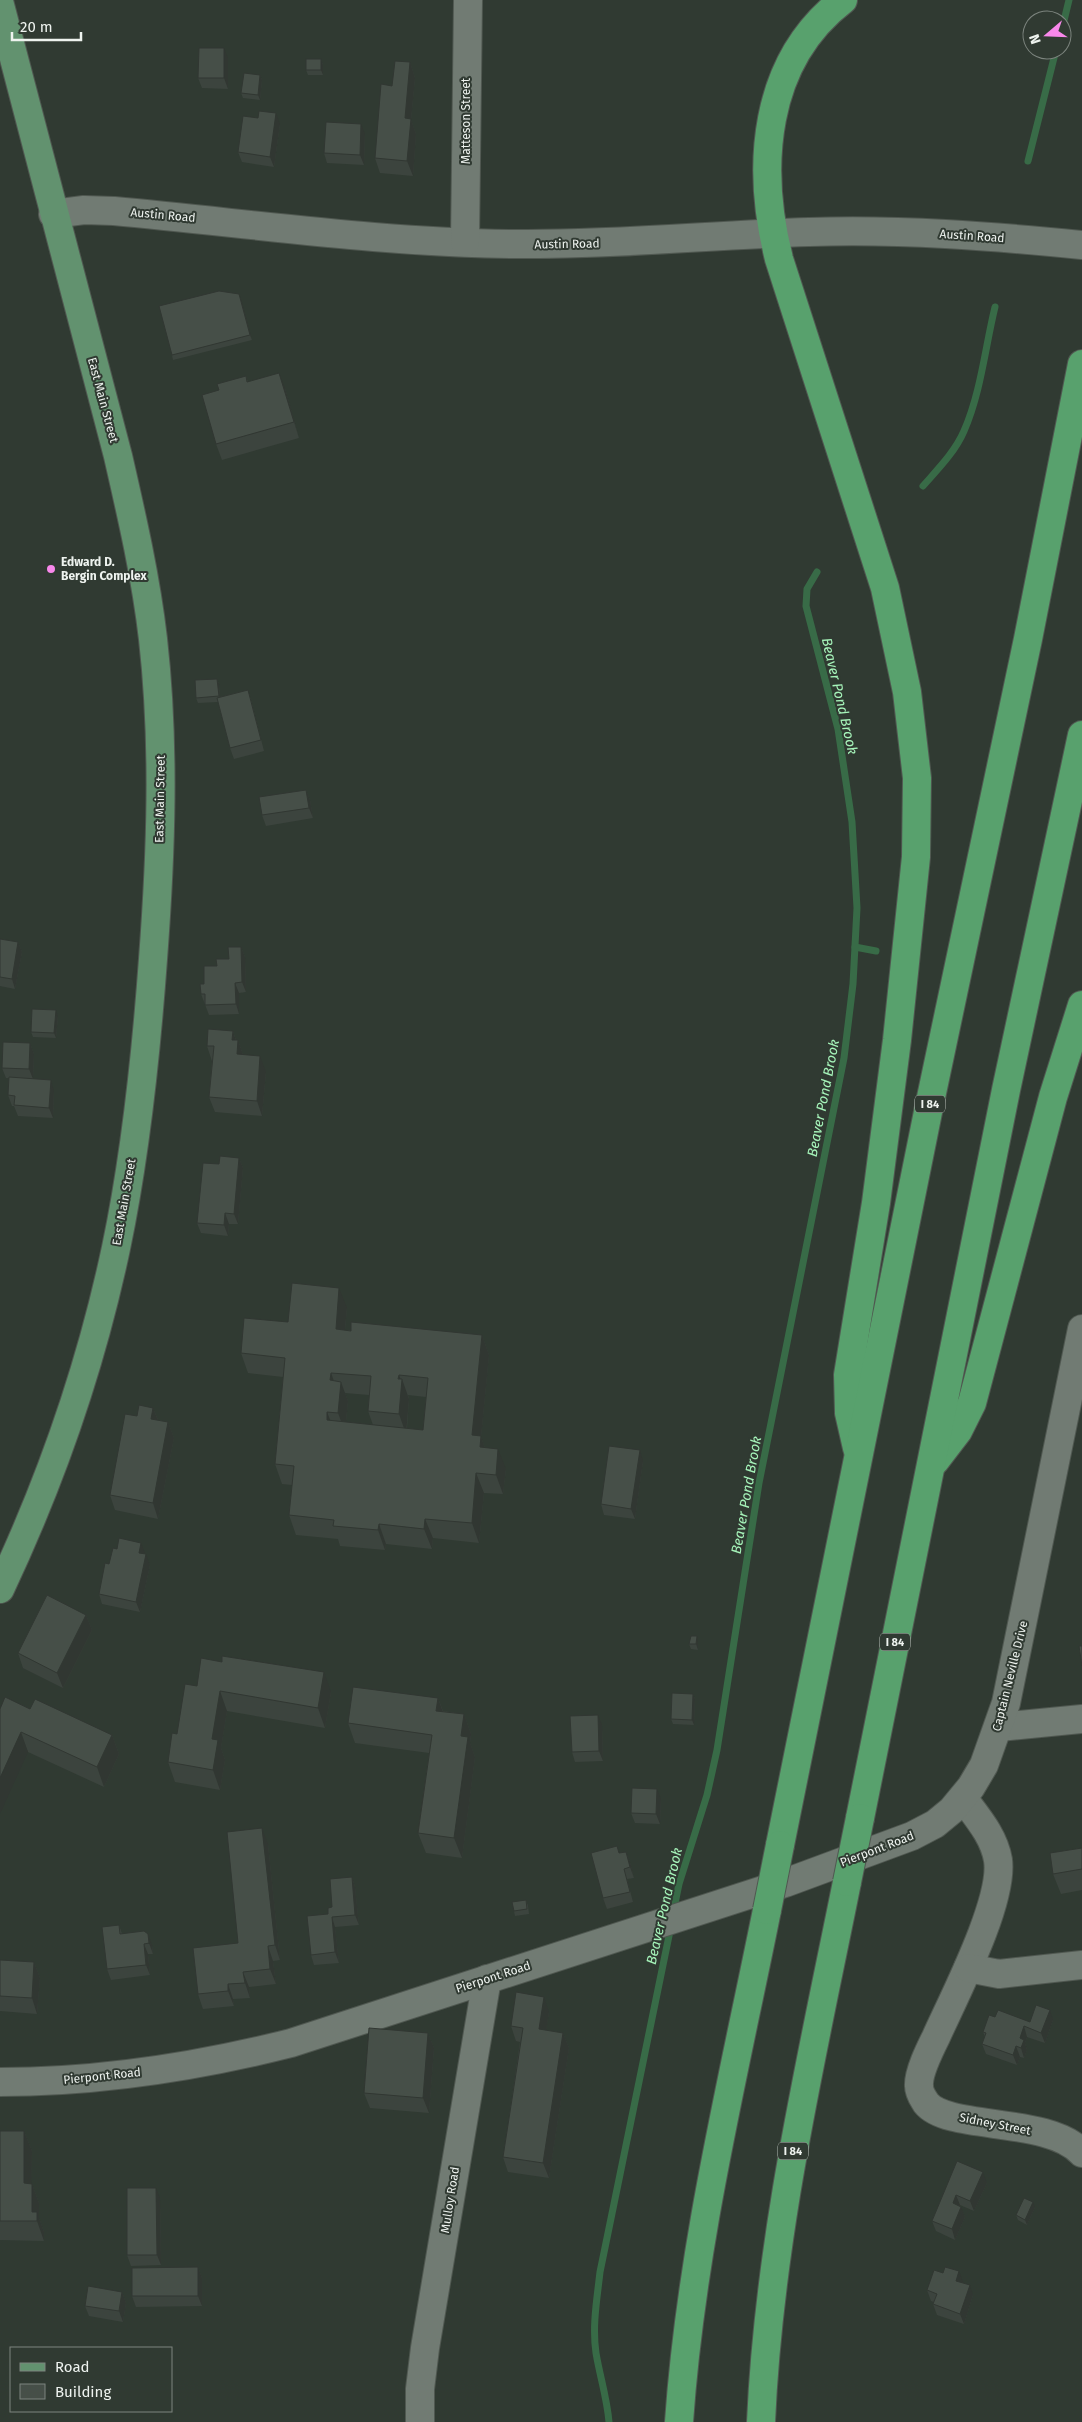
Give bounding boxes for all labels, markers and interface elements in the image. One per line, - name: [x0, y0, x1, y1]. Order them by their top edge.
- scale bar: [12, 10, 81, 42]
- north arrow: [1022, 10, 1072, 60]
- text: 20 m: [20, 18, 53, 36]
- text: N: [1026, 32, 1045, 46]
- street label: Matteson Street: [459, 77, 473, 164]
- street label: Austin Road: [130, 205, 196, 225]
- street label: Austin Road: [939, 227, 1005, 245]
- street label: Austin Road: [534, 236, 600, 252]
- street label: East Main Street: [85, 356, 121, 445]
- place label: Edward D. Bergin Complex: [61, 555, 147, 583]
- marker: Edward D. Bergin Complex: [45, 563, 57, 575]
- water label: Beaver Pond Brook: [818, 636, 861, 756]
- street label: East Main Street: [152, 754, 168, 843]
- water label: Beaver Pond Brook: [804, 1038, 843, 1158]
- road number: I 84: [915, 1096, 945, 1112]
- street label: East Main Street: [109, 1157, 139, 1246]
- water label: Beaver Pond Brook: [728, 1435, 765, 1555]
- street label: Captain Neville Drive: [989, 1619, 1031, 1733]
- road number: I 84: [880, 1634, 910, 1650]
- street label: Pierpont Road: [838, 1829, 916, 1869]
- water label: Beaver Pond Brook: [643, 1846, 686, 1966]
- street label: Pierpont Road: [454, 1958, 532, 1996]
- street label: Pierpont Road: [63, 2065, 141, 2087]
- street label: Sidney Street: [958, 2110, 1032, 2138]
- road number: I 84: [778, 2142, 808, 2160]
- street label: Mulloy Road: [438, 2166, 462, 2234]
- legend: [10, 2347, 172, 2412]
- text: Road: [55, 2358, 90, 2376]
- text: Building: [55, 2383, 111, 2401]

